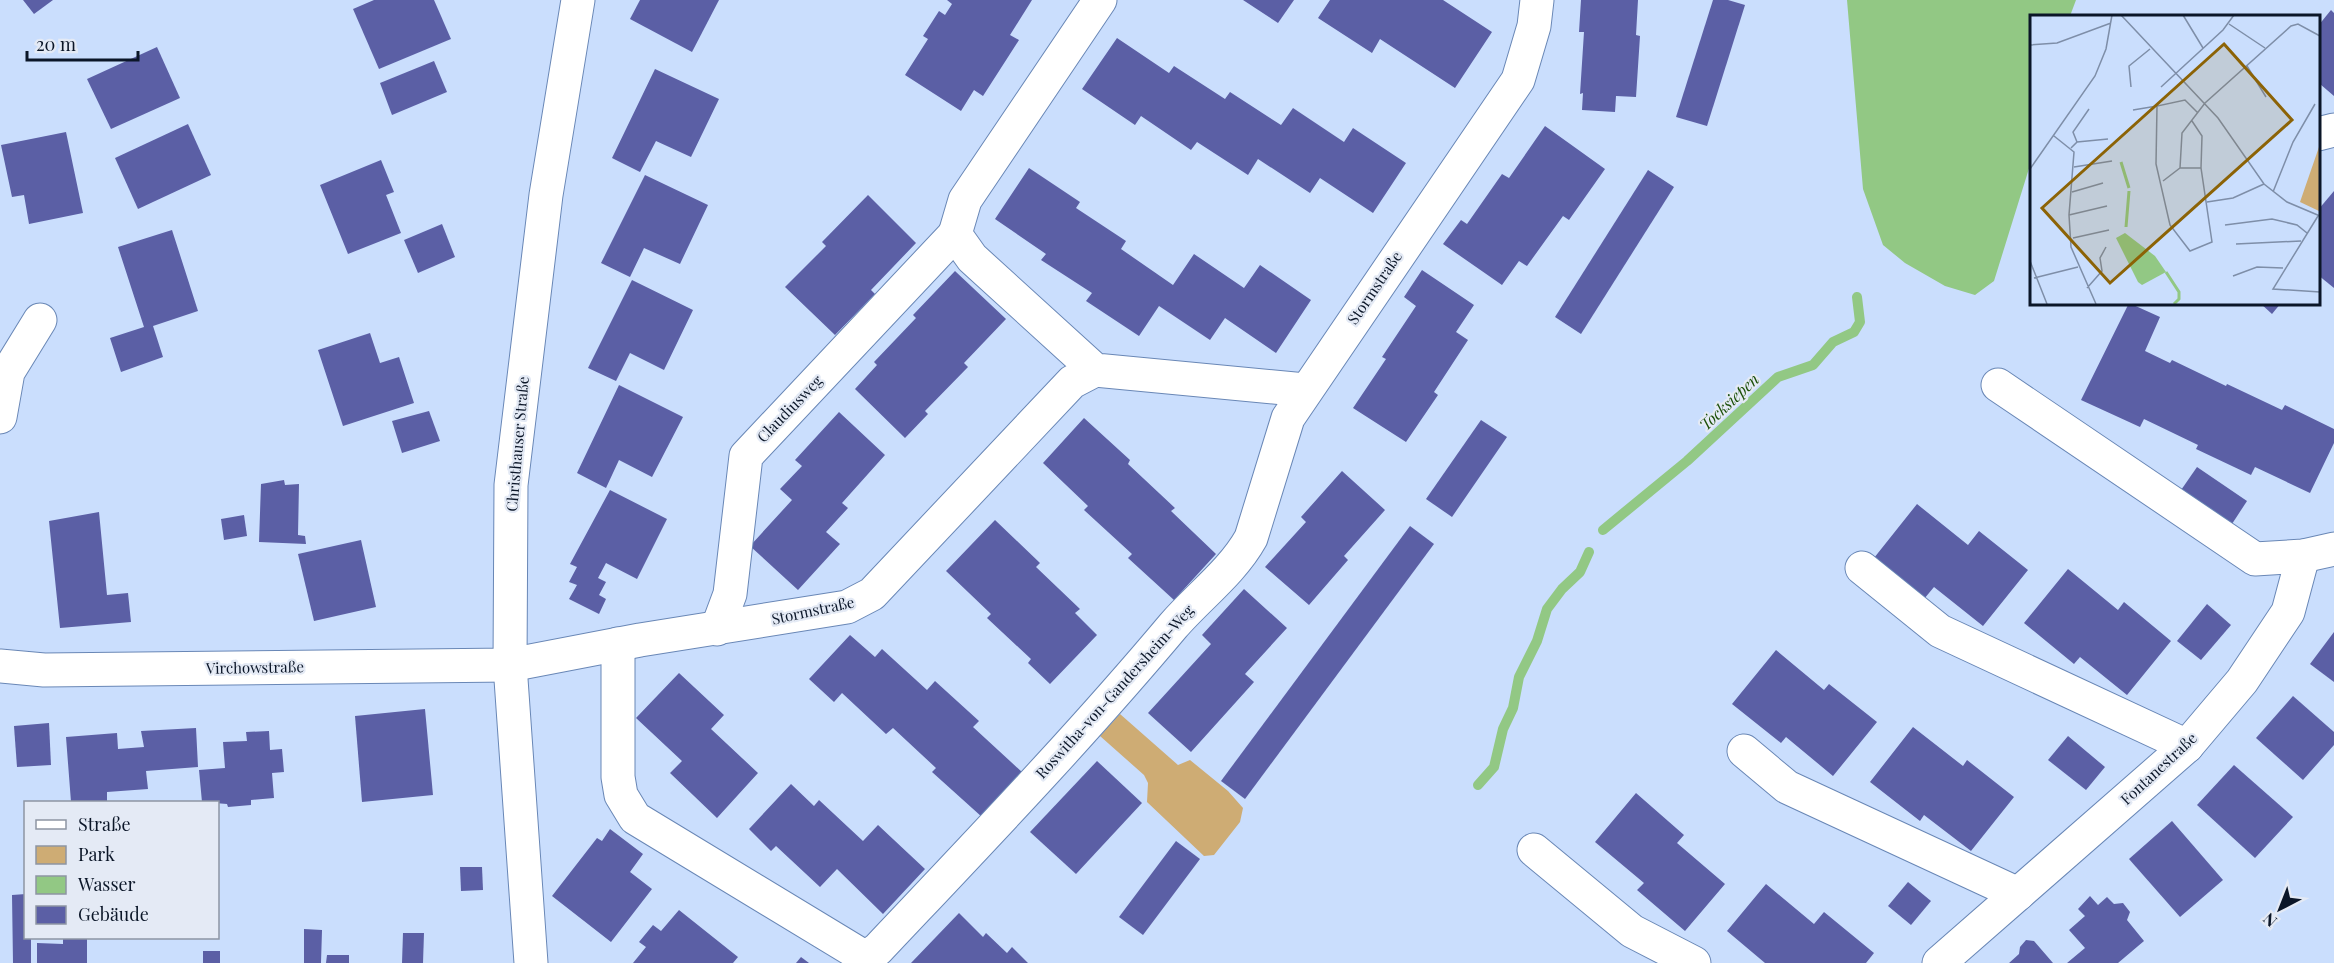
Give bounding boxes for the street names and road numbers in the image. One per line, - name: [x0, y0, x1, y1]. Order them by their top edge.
- street label: Stormstraße: [1342, 247, 1406, 328]
- street label: Claudiusweg: [752, 370, 826, 446]
- street label: Christhauser Straße: [501, 376, 533, 512]
- street label: Stormstraße: [770, 591, 856, 629]
- street label: Roswitha-von-Gandersheim-Weg: [1031, 600, 1198, 782]
- street label: Virchowstraße: [205, 656, 304, 678]
- street label: Fontanestraße: [2116, 728, 2201, 809]

